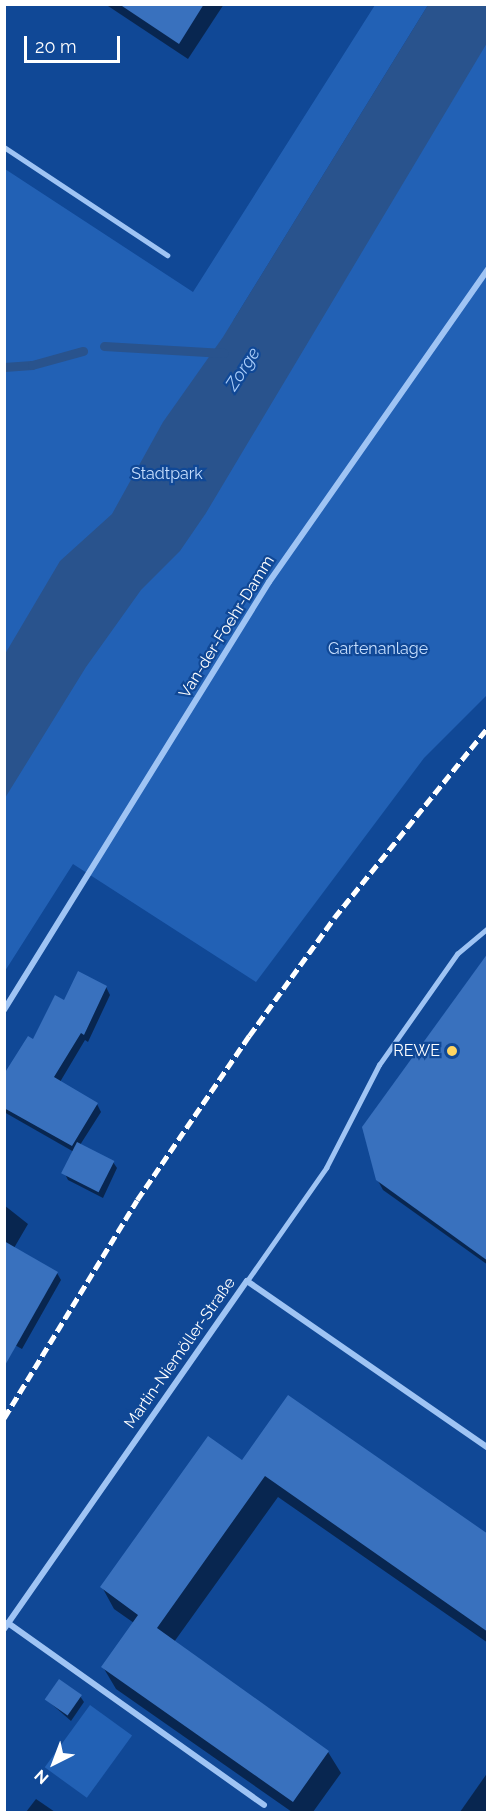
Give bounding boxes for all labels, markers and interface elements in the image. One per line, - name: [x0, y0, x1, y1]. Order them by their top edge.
- scale bar: [27, 24, 123, 62]
- text: 20 m: [35, 36, 77, 57]
- water label: Zorge: [221, 343, 265, 395]
- park label: Stadtpark: [131, 464, 203, 484]
- street label: Van-der-Foehr-Damm: [175, 552, 279, 702]
- park label: Gartenanlage: [328, 639, 428, 659]
- place label: REWE: [393, 1041, 440, 1061]
- marker: REWE: [445, 1044, 459, 1058]
- street label: Martin-Niemöller-Straße: [121, 1274, 239, 1432]
- north arrow: [24, 1733, 84, 1793]
- text: N: [31, 1766, 53, 1788]

